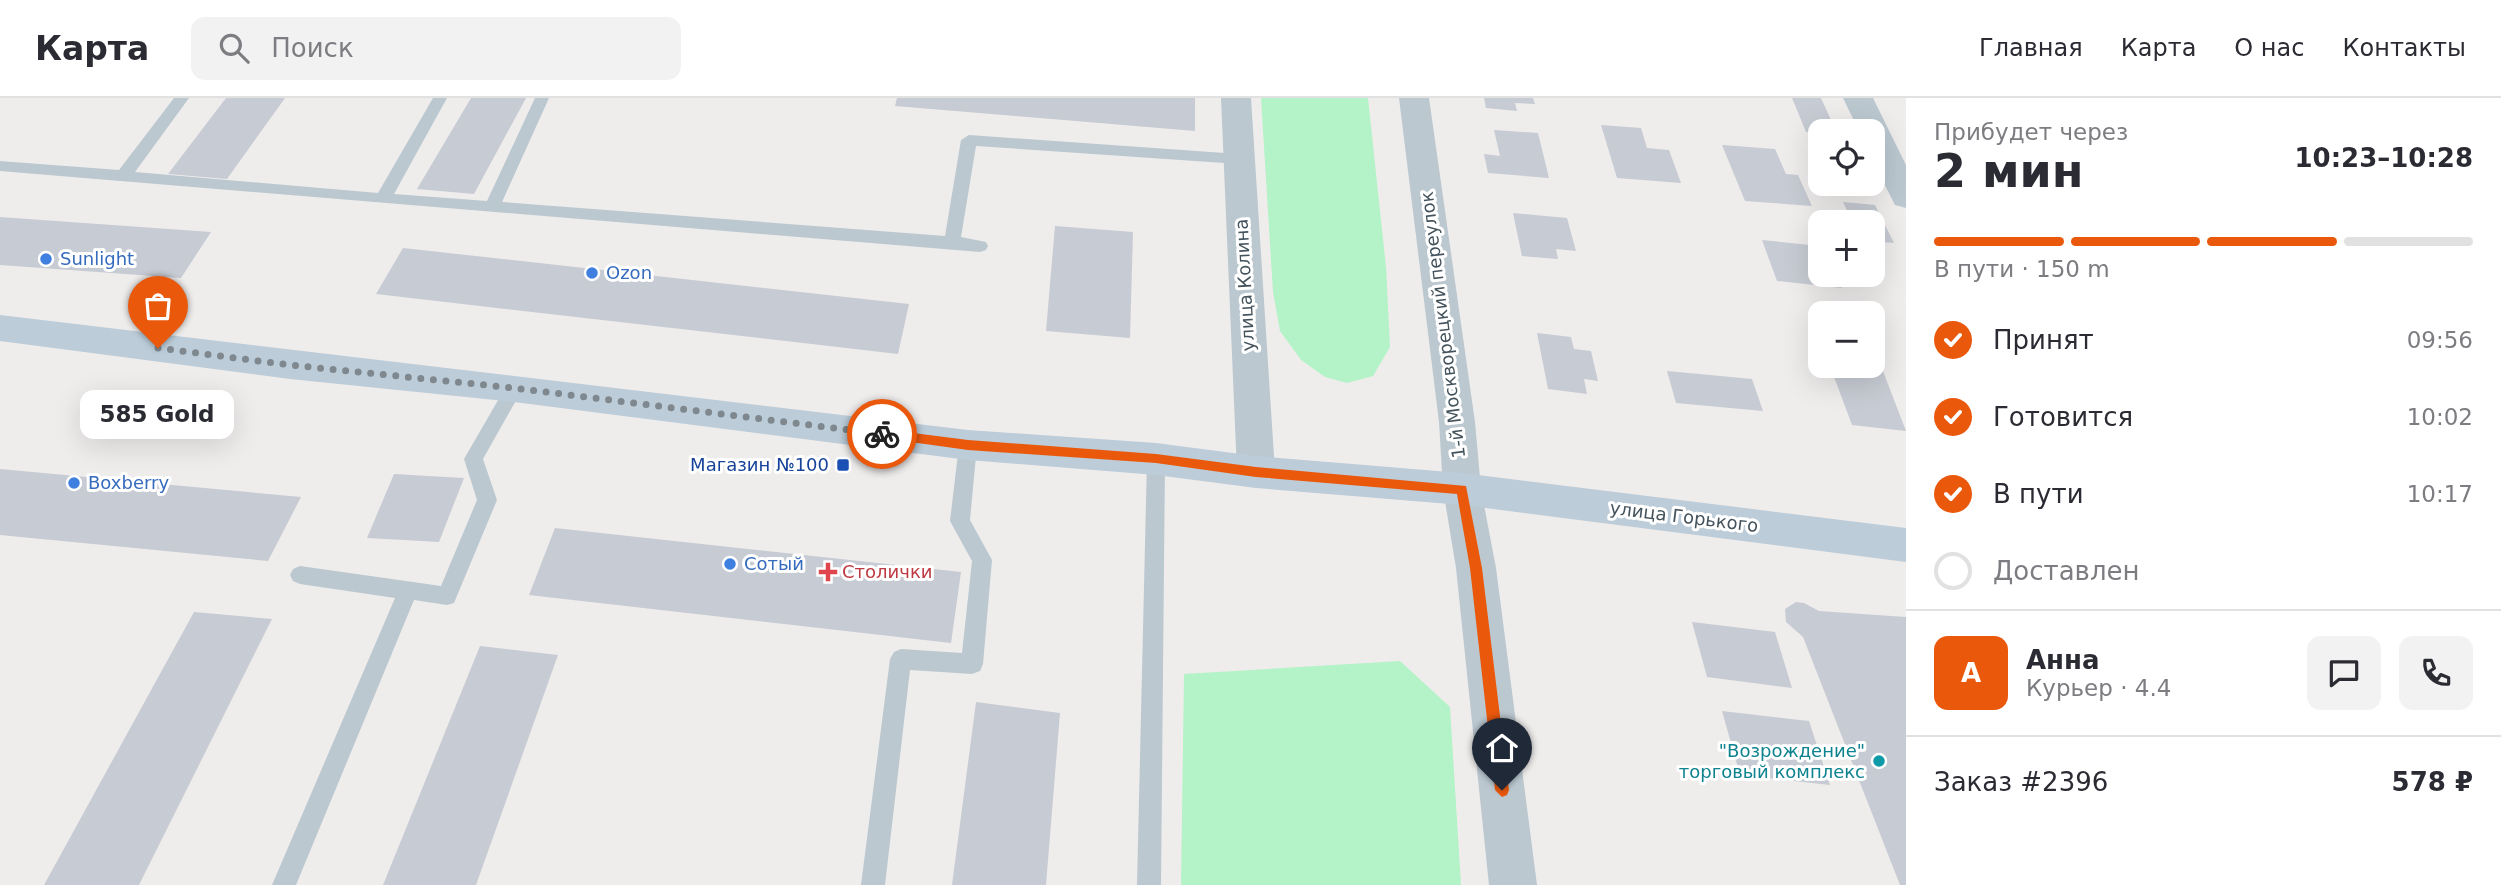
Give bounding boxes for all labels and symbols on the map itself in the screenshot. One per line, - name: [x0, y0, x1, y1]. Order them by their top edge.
- street label: 1-й Москворецкий переулок: [1416, 190, 1469, 460]
- street label: улица Колина: [1231, 218, 1258, 352]
- place label: Sunlight: [60, 248, 134, 269]
- marker: Sunlight: [38, 251, 54, 267]
- place label: Ozon: [606, 262, 652, 283]
- marker: Ozon: [584, 265, 600, 281]
- pin: [128, 276, 188, 348]
- callout: 585 Gold: [81, 390, 235, 439]
- courier: [847, 399, 917, 469]
- place label: Магазин №100: [690, 454, 829, 475]
- marker: Магазин №100: [835, 457, 851, 473]
- place label: Boxberry: [88, 472, 169, 493]
- marker: Boxberry: [66, 475, 82, 491]
- street label: улица Горького: [1609, 497, 1759, 536]
- place label: Сотый: [744, 553, 804, 574]
- marker: Сотый: [722, 556, 738, 572]
- place label: Столички: [842, 561, 932, 582]
- marker: Столички: [820, 564, 836, 580]
- pin: [1472, 718, 1532, 790]
- place label: "Возрождение" торговый комплекс: [1679, 740, 1865, 782]
- marker: "Возрождение" торговый комплекс: [1871, 753, 1887, 769]

